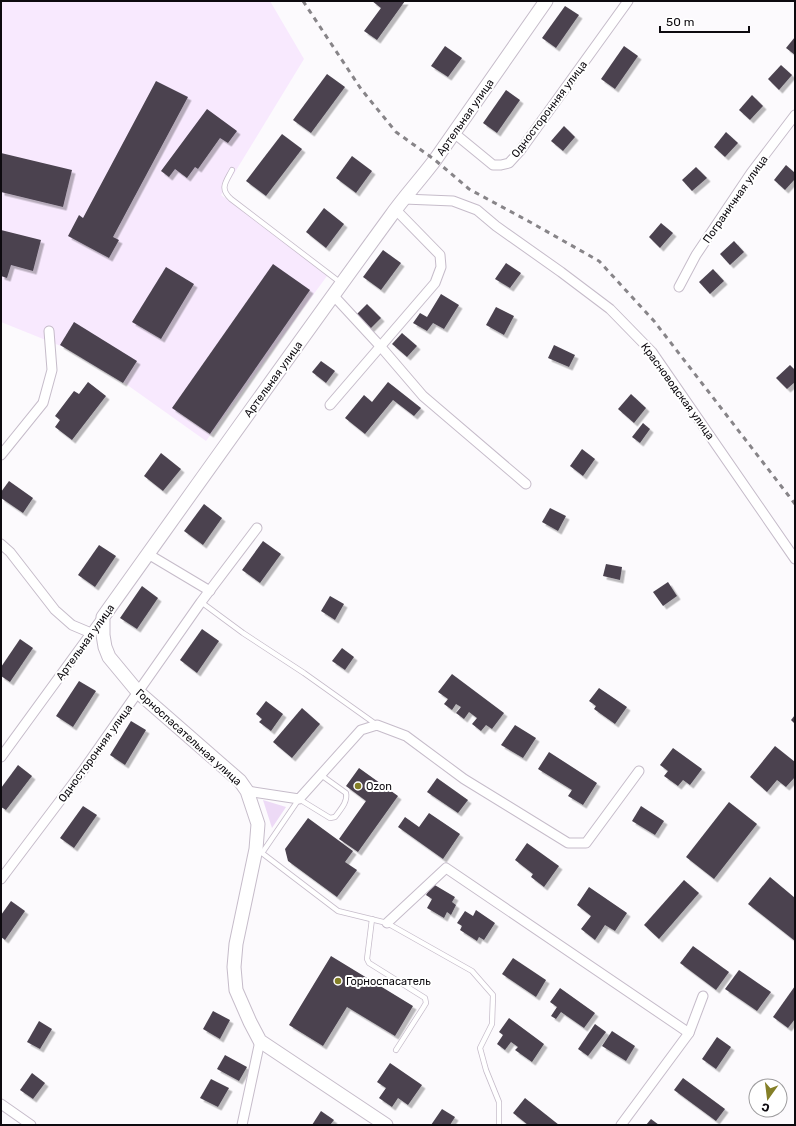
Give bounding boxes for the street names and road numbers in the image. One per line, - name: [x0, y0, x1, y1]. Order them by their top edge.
- street label: Односторонняя улица: [509, 58, 590, 160]
- street label: Артельная улица: [434, 76, 497, 158]
- street label: Пограничная улица: [700, 153, 771, 246]
- street label: Артельная улица: [241, 339, 305, 420]
- street label: Красноводская улица: [638, 340, 717, 442]
- street label: Артельная улица: [53, 602, 117, 683]
- street label: Горноспасательная улица: [133, 686, 244, 788]
- street label: Односторонняя улица: [56, 702, 135, 805]

